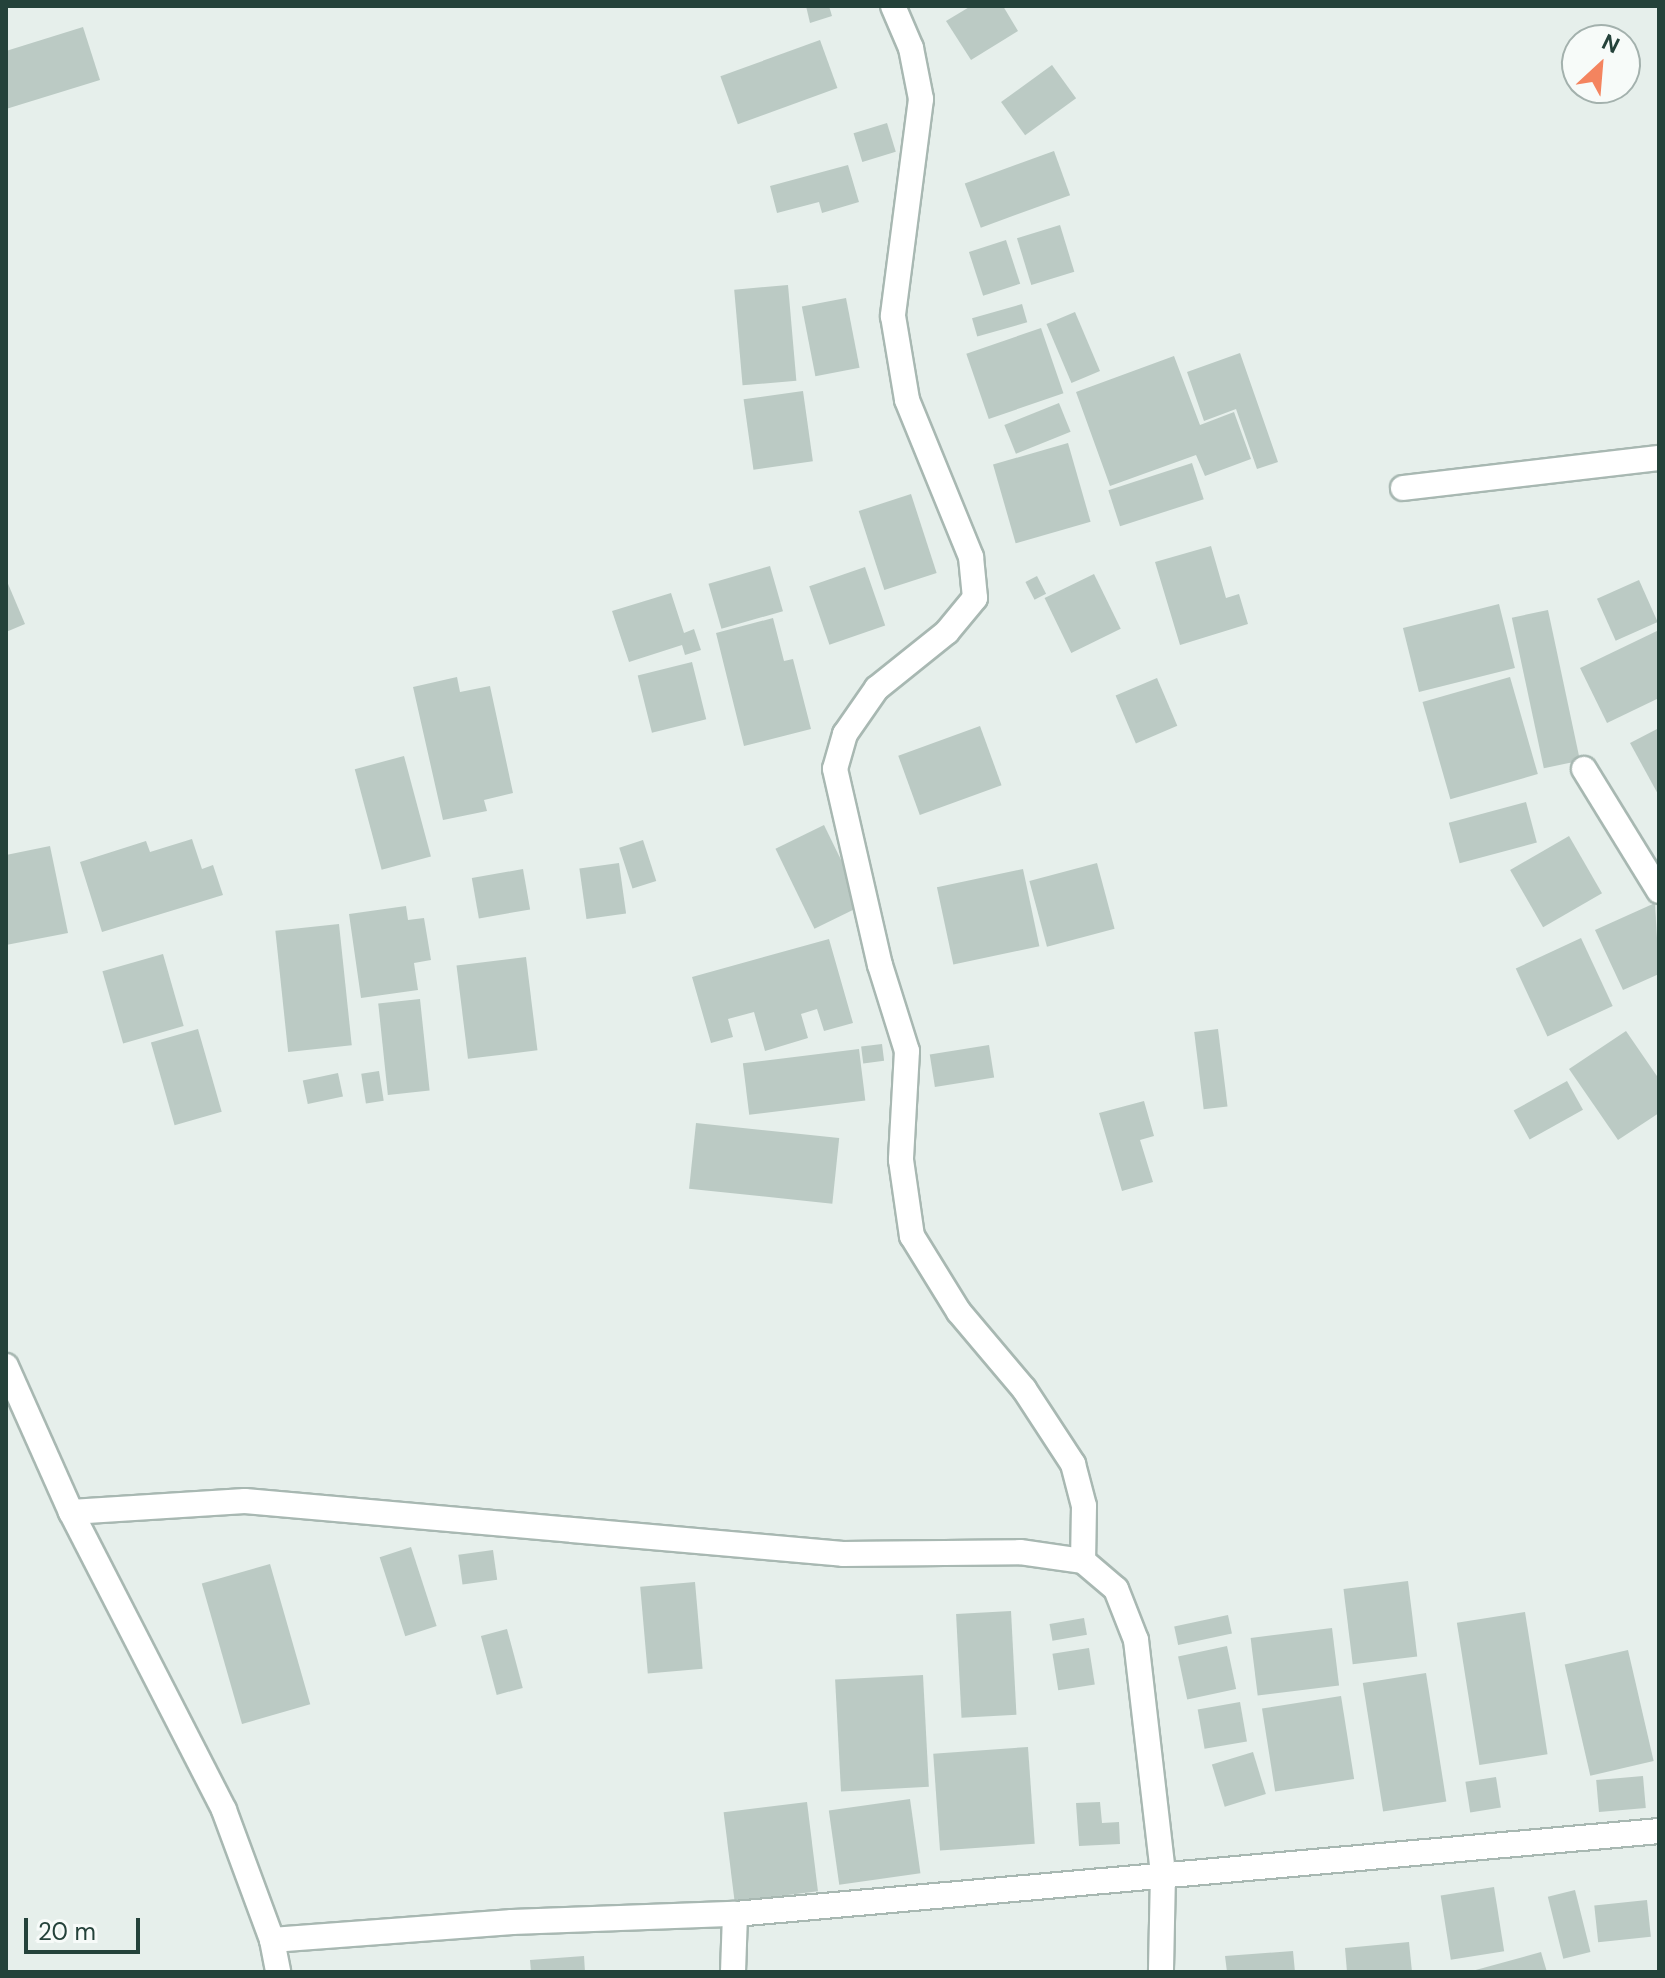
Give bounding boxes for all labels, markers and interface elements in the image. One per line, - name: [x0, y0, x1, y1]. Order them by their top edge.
- north arrow: [1561, 24, 1641, 104]
- text: N: [1597, 27, 1624, 60]
- scale bar: [28, 1902, 144, 1952]
- text: 20 m: [38, 1916, 96, 1947]

